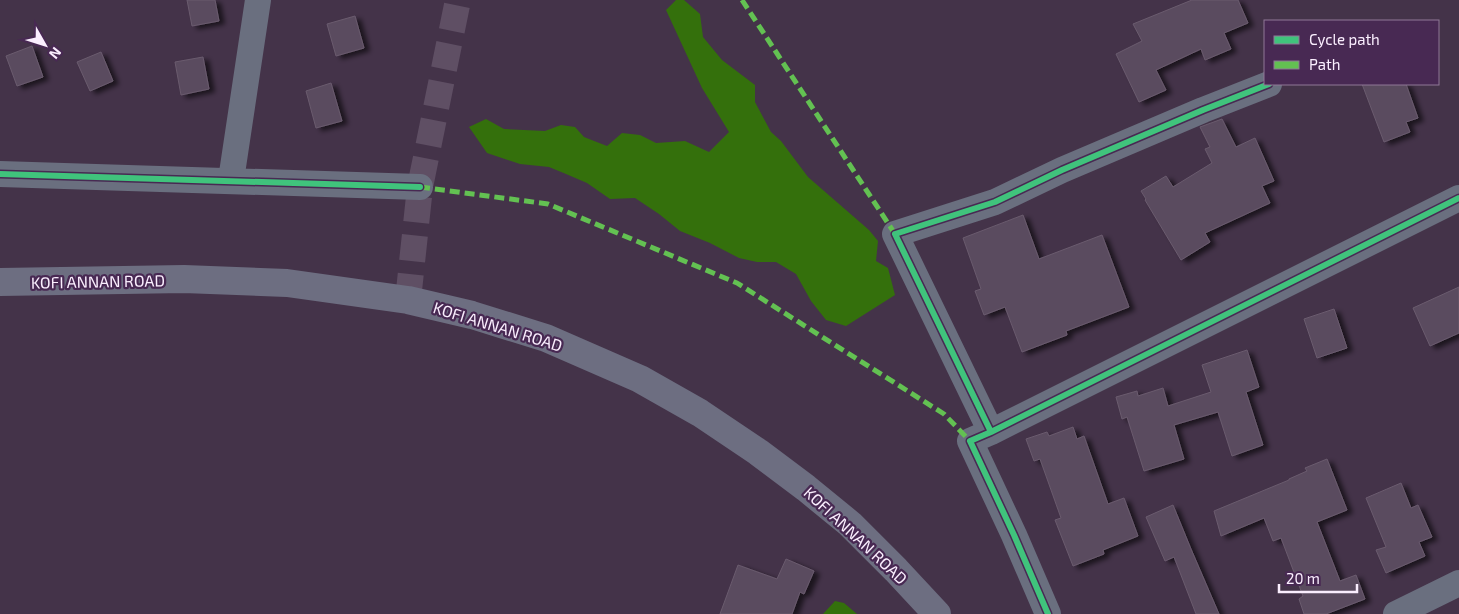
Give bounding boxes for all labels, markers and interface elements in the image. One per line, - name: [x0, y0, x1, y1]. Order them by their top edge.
- north arrow: [20, 20, 70, 70]
- legend: [1264, 20, 1439, 85]
- text: Cycle path: [1309, 30, 1380, 48]
- text: N: [46, 44, 65, 63]
- text: Path: [1309, 55, 1340, 73]
- street label: KOFI ANNAN ROAD: [31, 270, 165, 292]
- street label: KOFI ANNAN ROAD: [431, 297, 565, 355]
- street label: KOFI ANNAN ROAD: [800, 482, 912, 588]
- scale bar: [1279, 562, 1356, 594]
- text: 20 m: [1286, 569, 1320, 587]

